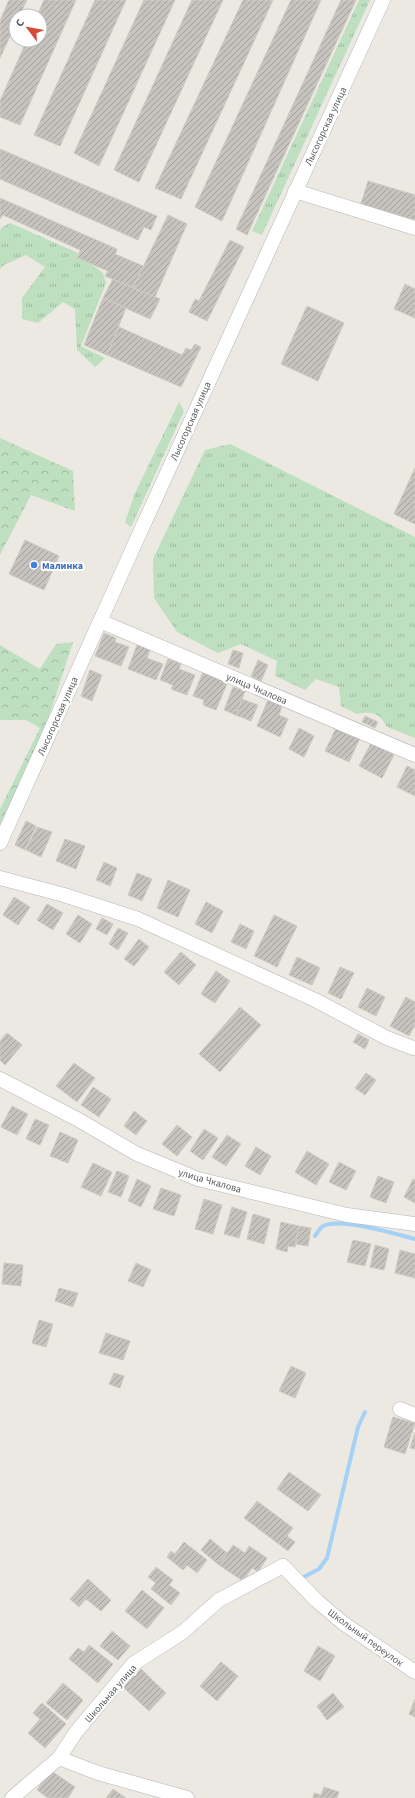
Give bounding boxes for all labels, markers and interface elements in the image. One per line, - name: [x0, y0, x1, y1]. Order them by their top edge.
- north arrow: [8, 8, 48, 48]
- text: С: [12, 16, 28, 30]
- street label: Лысогорская улица: [302, 85, 350, 168]
- street label: Лысогорская улица: [167, 380, 215, 463]
- place label: Малинка: [42, 559, 83, 573]
- marker: Малинка: [29, 560, 39, 570]
- street label: улица Чкалова: [224, 670, 289, 708]
- street label: Лысогорская улица: [34, 675, 82, 758]
- street label: улица Чкалова: [177, 1165, 243, 1197]
- street label: Школьный переулок: [325, 1606, 406, 1670]
- street label: Школьная улица: [81, 1661, 140, 1726]

